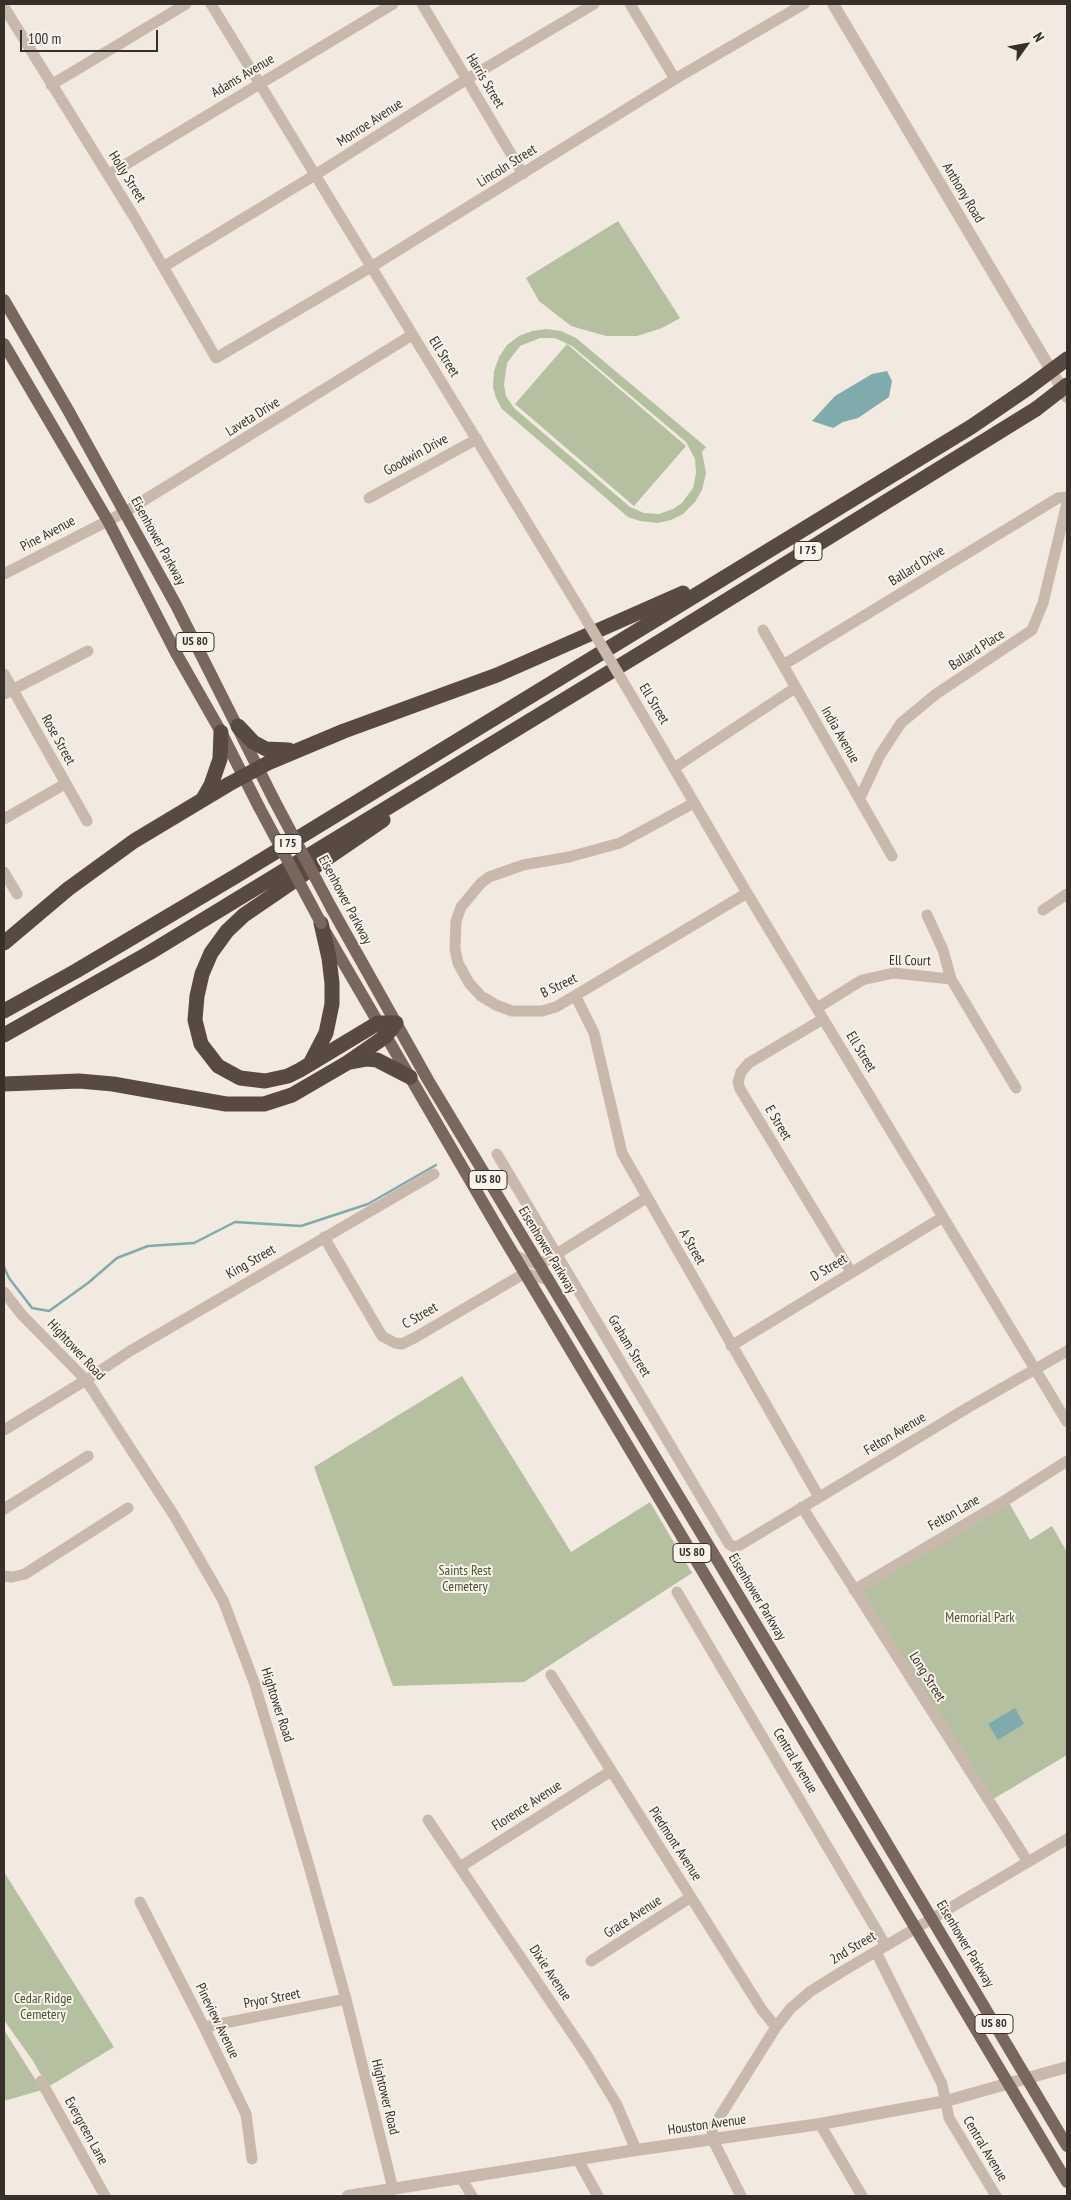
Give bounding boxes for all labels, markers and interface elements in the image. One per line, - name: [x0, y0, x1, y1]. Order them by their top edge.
- scale bar: [22, 20, 160, 52]
- north arrow: [1001, 20, 1051, 70]
- text: 100 m: [28, 29, 61, 48]
- text: N: [1029, 29, 1048, 45]
- street label: Adams Avenue: [208, 51, 278, 101]
- street label: Harris Street: [462, 51, 508, 111]
- street label: Monroe Avenue: [334, 95, 406, 151]
- street label: Lincoln Street: [474, 141, 540, 191]
- street label: Holly Street: [105, 148, 149, 206]
- street label: Anthony Road: [939, 160, 987, 226]
- street label: Ell Street: [425, 334, 463, 380]
- street label: Laveta Drive: [223, 394, 283, 440]
- street label: Goodwin Drive: [381, 430, 451, 480]
- street label: Eisenhower Parkway: [127, 494, 189, 588]
- street label: Pine Avenue: [18, 513, 78, 555]
- road number: I 75: [794, 542, 822, 560]
- street label: Ballard Drive: [886, 542, 948, 590]
- street label: Ballard Place: [946, 626, 1008, 674]
- road number: US 80: [176, 632, 214, 652]
- street label: Ell Street: [635, 681, 673, 727]
- street label: India Avenue: [817, 704, 863, 766]
- street label: Rose Street: [37, 712, 79, 768]
- road number: I 75: [274, 834, 302, 854]
- street label: Eisenhower Parkway: [314, 853, 376, 947]
- street label: Ell Court: [889, 952, 931, 970]
- street label: B Street: [538, 970, 580, 1002]
- street label: Ell Street: [842, 1029, 880, 1075]
- street label: E Street: [761, 1102, 795, 1144]
- road number: US 80: [469, 1170, 507, 1190]
- street label: Eisenhower Parkway: [514, 1203, 580, 1297]
- street label: A Street: [675, 1226, 709, 1268]
- street label: King Street: [223, 1241, 279, 1283]
- street label: D Street: [808, 1251, 850, 1285]
- street label: C Street: [399, 1299, 441, 1333]
- street label: Graham Street: [604, 1312, 654, 1380]
- street label: Hightower Road: [44, 1316, 108, 1384]
- street label: Felton Avenue: [861, 1409, 929, 1459]
- street label: Felton Lane: [925, 1492, 983, 1534]
- road number: US 80: [673, 1544, 711, 1562]
- street label: Eisenhower Parkway: [724, 1550, 790, 1644]
- park label: Saints Rest Cemetery: [439, 1563, 491, 1595]
- park label: Memorial Park: [945, 1610, 1015, 1626]
- street label: Long Street: [905, 1649, 949, 1705]
- street label: Hightower Road: [257, 1666, 297, 1744]
- street label: Central Avenue: [769, 1725, 821, 1797]
- street label: Florence Avenue: [489, 1777, 565, 1835]
- street label: Piedmont Avenue: [645, 1804, 705, 1884]
- street label: Grace Avenue: [601, 1892, 665, 1942]
- street label: Eisenhower Parkway: [932, 1897, 998, 1991]
- street label: 2nd Street: [827, 1928, 879, 1968]
- street label: Dixie Avenue: [525, 1942, 575, 2004]
- street label: Pineview Avenue: [192, 1981, 242, 2061]
- street label: Pryor Street: [242, 1985, 302, 2013]
- park label: Cedar Ridge Cemetery: [14, 1991, 72, 2024]
- road number: US 80: [975, 2015, 1013, 2034]
- street label: Hightower Road: [368, 2058, 402, 2136]
- street label: Evergreen Lane: [61, 2094, 111, 2168]
- street label: Houston Avenue: [667, 2111, 747, 2139]
- street label: Central Avenue: [959, 2113, 1011, 2185]

